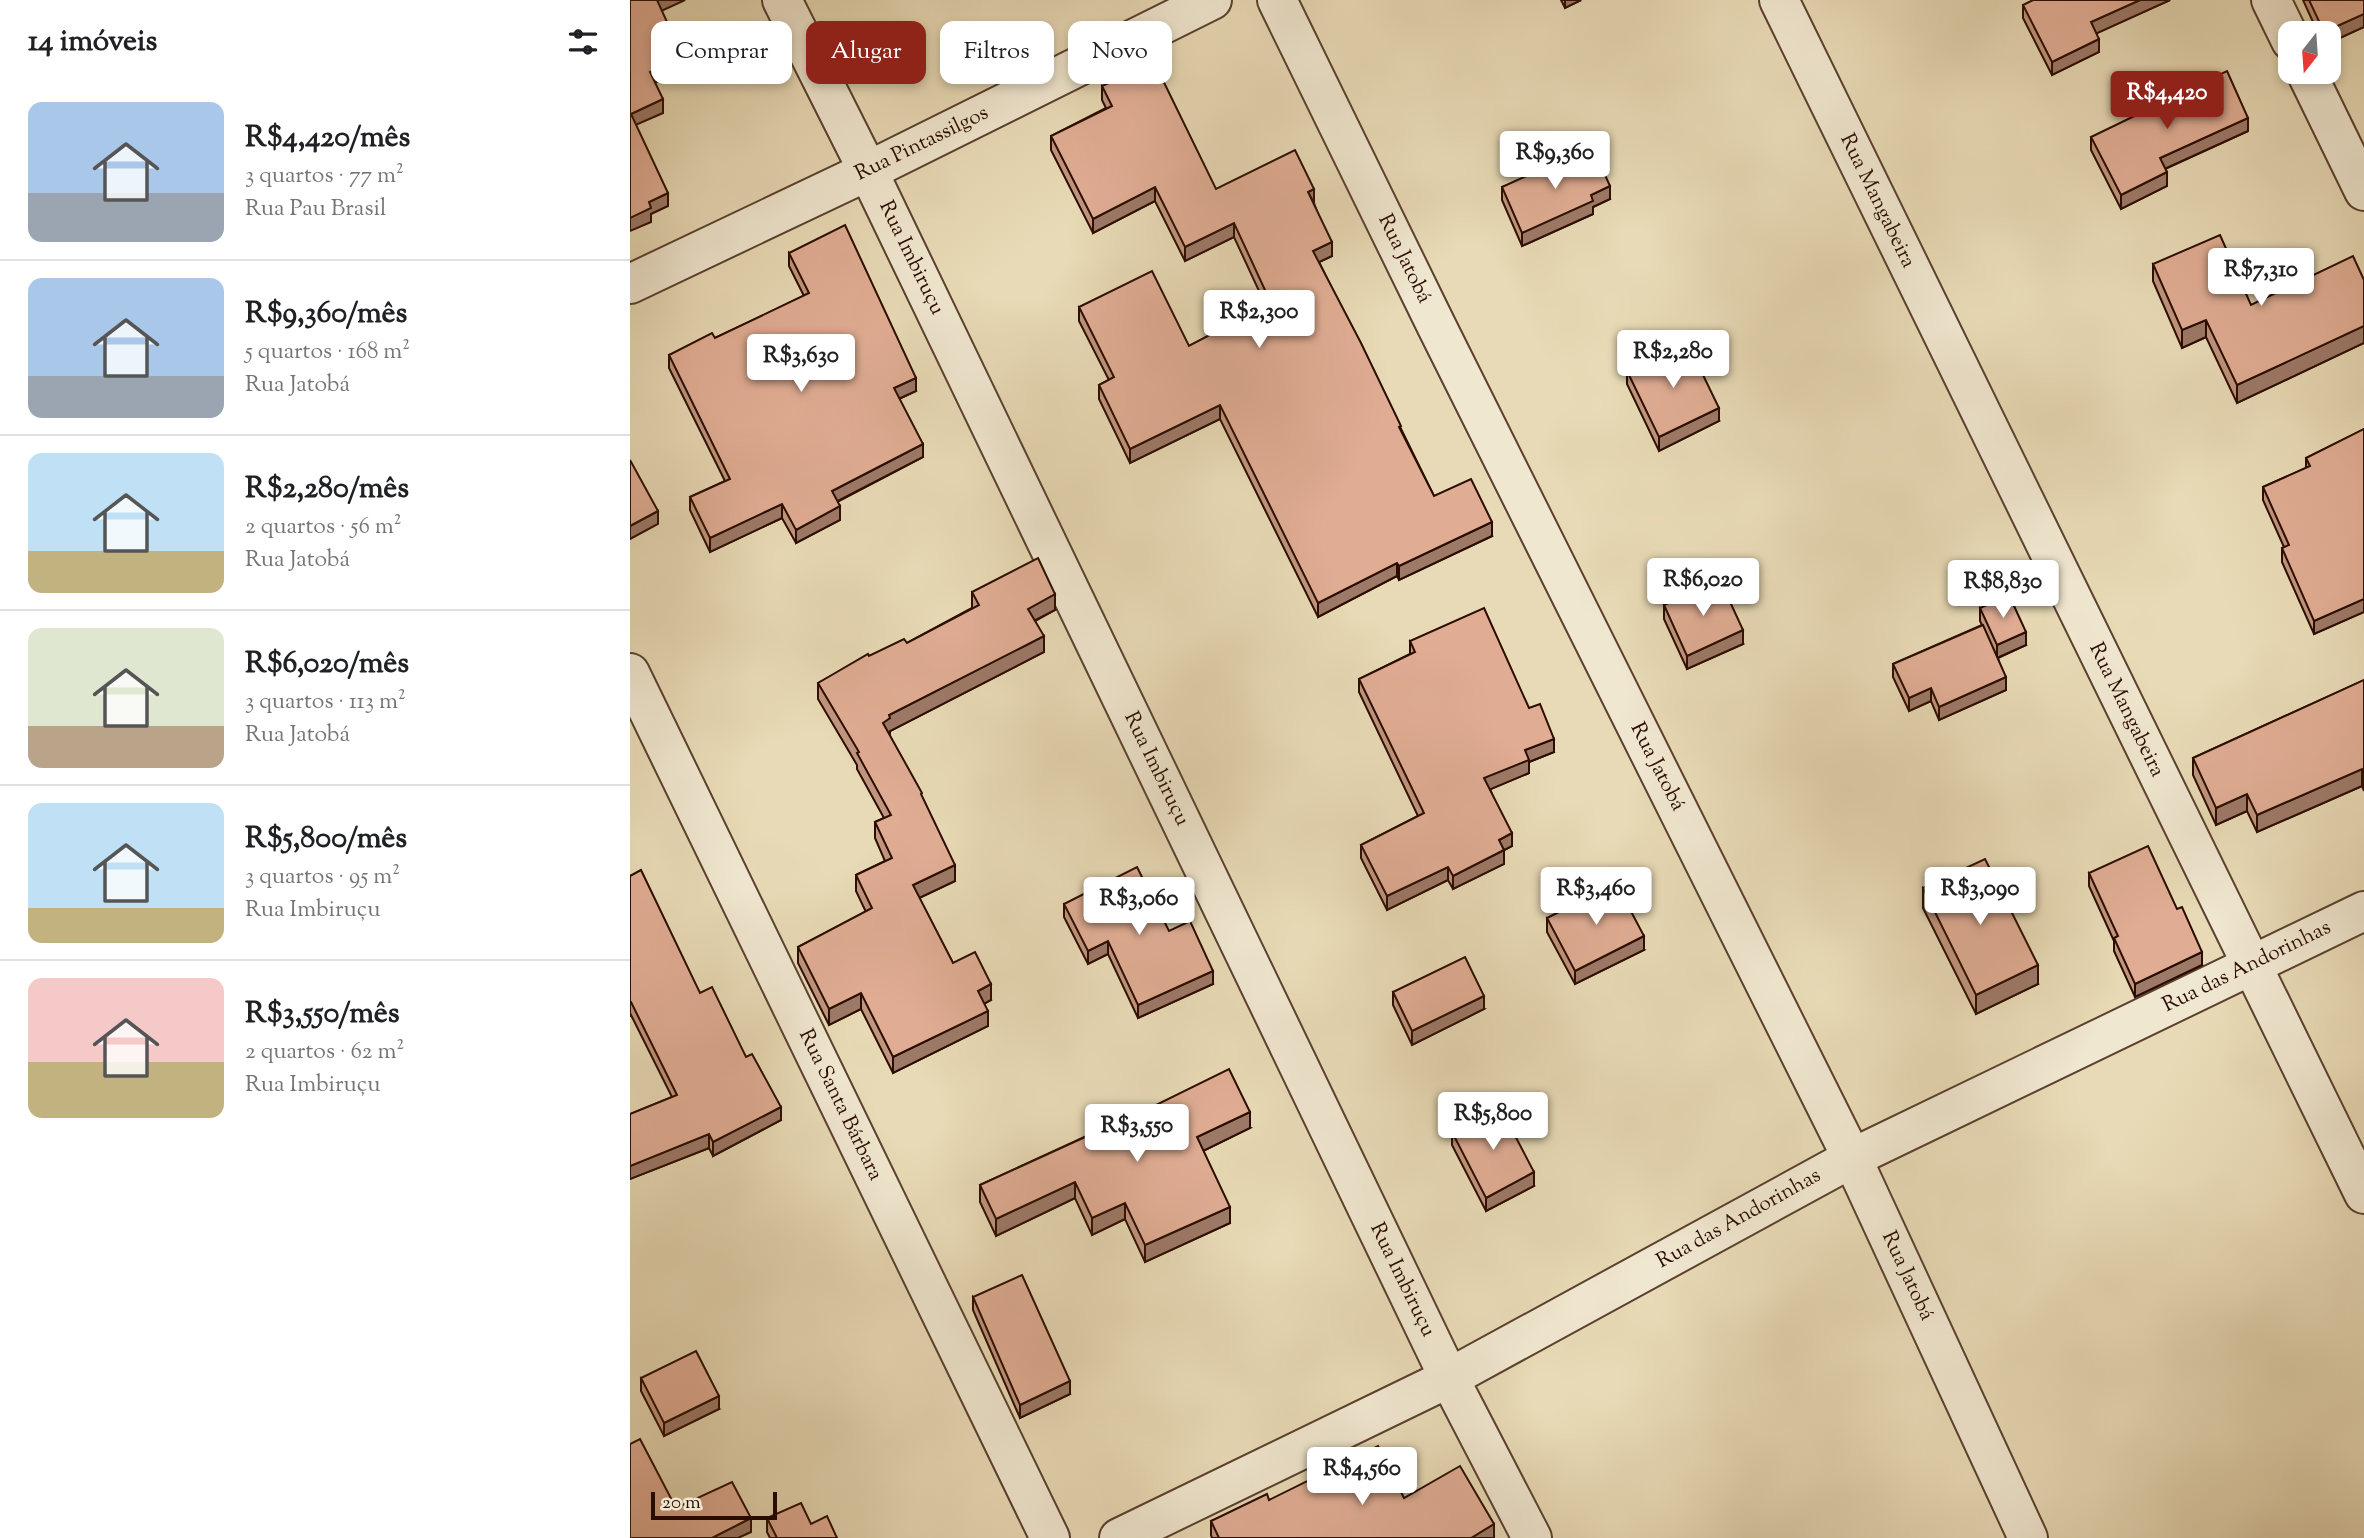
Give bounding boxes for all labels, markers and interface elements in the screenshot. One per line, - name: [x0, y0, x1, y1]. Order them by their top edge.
- text: 14 imóveis: [28, 21, 157, 64]
- chip: Comprar: [651, 21, 792, 84]
- chip: Alugar: [806, 21, 926, 84]
- chip: Filtros: [940, 21, 1054, 84]
- chip: Novo: [1068, 21, 1172, 84]
- north arrow: [2278, 21, 2342, 84]
- map controls: [2278, 21, 2341, 84]
- icon: filters: [564, 23, 602, 61]
- pin: R$4,420: [2102, 72, 2232, 131]
- text: R$4,420: [2127, 77, 2207, 110]
- street label: Rua Pintassilgos: [850, 99, 994, 189]
- text: R$4,420/mês: [245, 117, 410, 160]
- street label: Rua Mangabeira: [1831, 129, 1923, 274]
- icon: home: [84, 130, 168, 214]
- pin: R$9,360: [1490, 132, 1620, 191]
- text: R$9,360: [1516, 137, 1594, 170]
- text: 3 quartos · 77 m²: [245, 160, 404, 193]
- text: Rua Pau Brasil: [245, 193, 386, 226]
- street label: Rua Imbiruçu: [870, 196, 952, 320]
- street label: Rua Jatobá: [1369, 209, 1439, 309]
- pin: R$7,310: [2196, 248, 2326, 308]
- text: R$7,310: [2224, 254, 2298, 287]
- pin: R$2,300: [1194, 290, 1324, 350]
- text: R$9,360/mês: [245, 293, 407, 336]
- text: R$2,300: [1220, 296, 1298, 329]
- icon: home: [84, 306, 168, 390]
- pin: R$2,280: [1608, 330, 1738, 390]
- pin: R$3,630: [736, 334, 866, 394]
- text: 5 quartos · 168 m²: [245, 336, 410, 369]
- text: R$2,280: [1633, 336, 1713, 369]
- text: R$3,630: [763, 340, 839, 373]
- text: Rua Jatobá: [245, 369, 350, 402]
- text: R$2,280/mês: [245, 468, 409, 511]
- icon: home: [84, 481, 168, 565]
- text: 2 quartos · 56 m²: [245, 511, 402, 544]
- text: Rua Jatobá: [245, 544, 350, 577]
- pin: R$6,020: [1638, 558, 1768, 618]
- pin: R$8,830: [1938, 560, 2068, 620]
- text: R$6,020: [1663, 564, 1743, 597]
- text: R$8,830: [1964, 566, 2042, 599]
- street label: Rua Mangabeira: [2080, 638, 2172, 783]
- text: R$6,020/mês: [245, 643, 409, 686]
- icon: home: [84, 656, 168, 740]
- text: 3 quartos · 113 m²: [245, 686, 406, 719]
- street label: Rua Imbiruçu: [1115, 707, 1197, 831]
- street label: Rua Jatobá: [1622, 717, 1692, 817]
- text: Rua Jatobá: [245, 719, 350, 752]
- text: R$5,800/mês: [245, 818, 407, 861]
- icon: home: [84, 831, 168, 915]
- text: 3 quartos · 95 m²: [245, 861, 400, 894]
- pin: R$3,460: [1531, 867, 1661, 927]
- pin: R$3,090: [1915, 867, 2045, 927]
- text: R$3,460: [1557, 873, 1635, 906]
- text: R$3,090: [1941, 873, 2019, 906]
- pin: R$3,060: [1074, 878, 1204, 937]
- text: R$3,060: [1100, 883, 1178, 916]
- text: Rua Imbiruçu: [245, 894, 380, 927]
- street label: Rua das Andorinhas: [2158, 913, 2336, 1021]
- text: R$3,550/mês: [245, 993, 399, 1036]
- icon: home: [84, 1006, 168, 1090]
- street label: Rua Santa Bárbara: [790, 1024, 890, 1186]
- text: 2 quartos · 62 m²: [245, 1036, 404, 1069]
- text: Rua Imbiruçu: [245, 1069, 380, 1102]
- pin: R$5,800: [1428, 1092, 1558, 1152]
- text: R$5,800: [1454, 1098, 1532, 1131]
- pin: R$3,550: [1072, 1104, 1202, 1164]
- text: R$3,550: [1101, 1110, 1173, 1143]
- street label: Rua das Andorinhas: [1651, 1161, 1827, 1277]
- street label: Rua Imbiruçu: [1361, 1218, 1443, 1342]
- street label: Rua Jatobá: [1873, 1226, 1941, 1326]
- pin: R$4,560: [1297, 1448, 1427, 1507]
- text: R$4,560: [1323, 1453, 1401, 1486]
- scale bar: [651, 1489, 777, 1521]
- text: 20 m: [662, 1490, 701, 1517]

